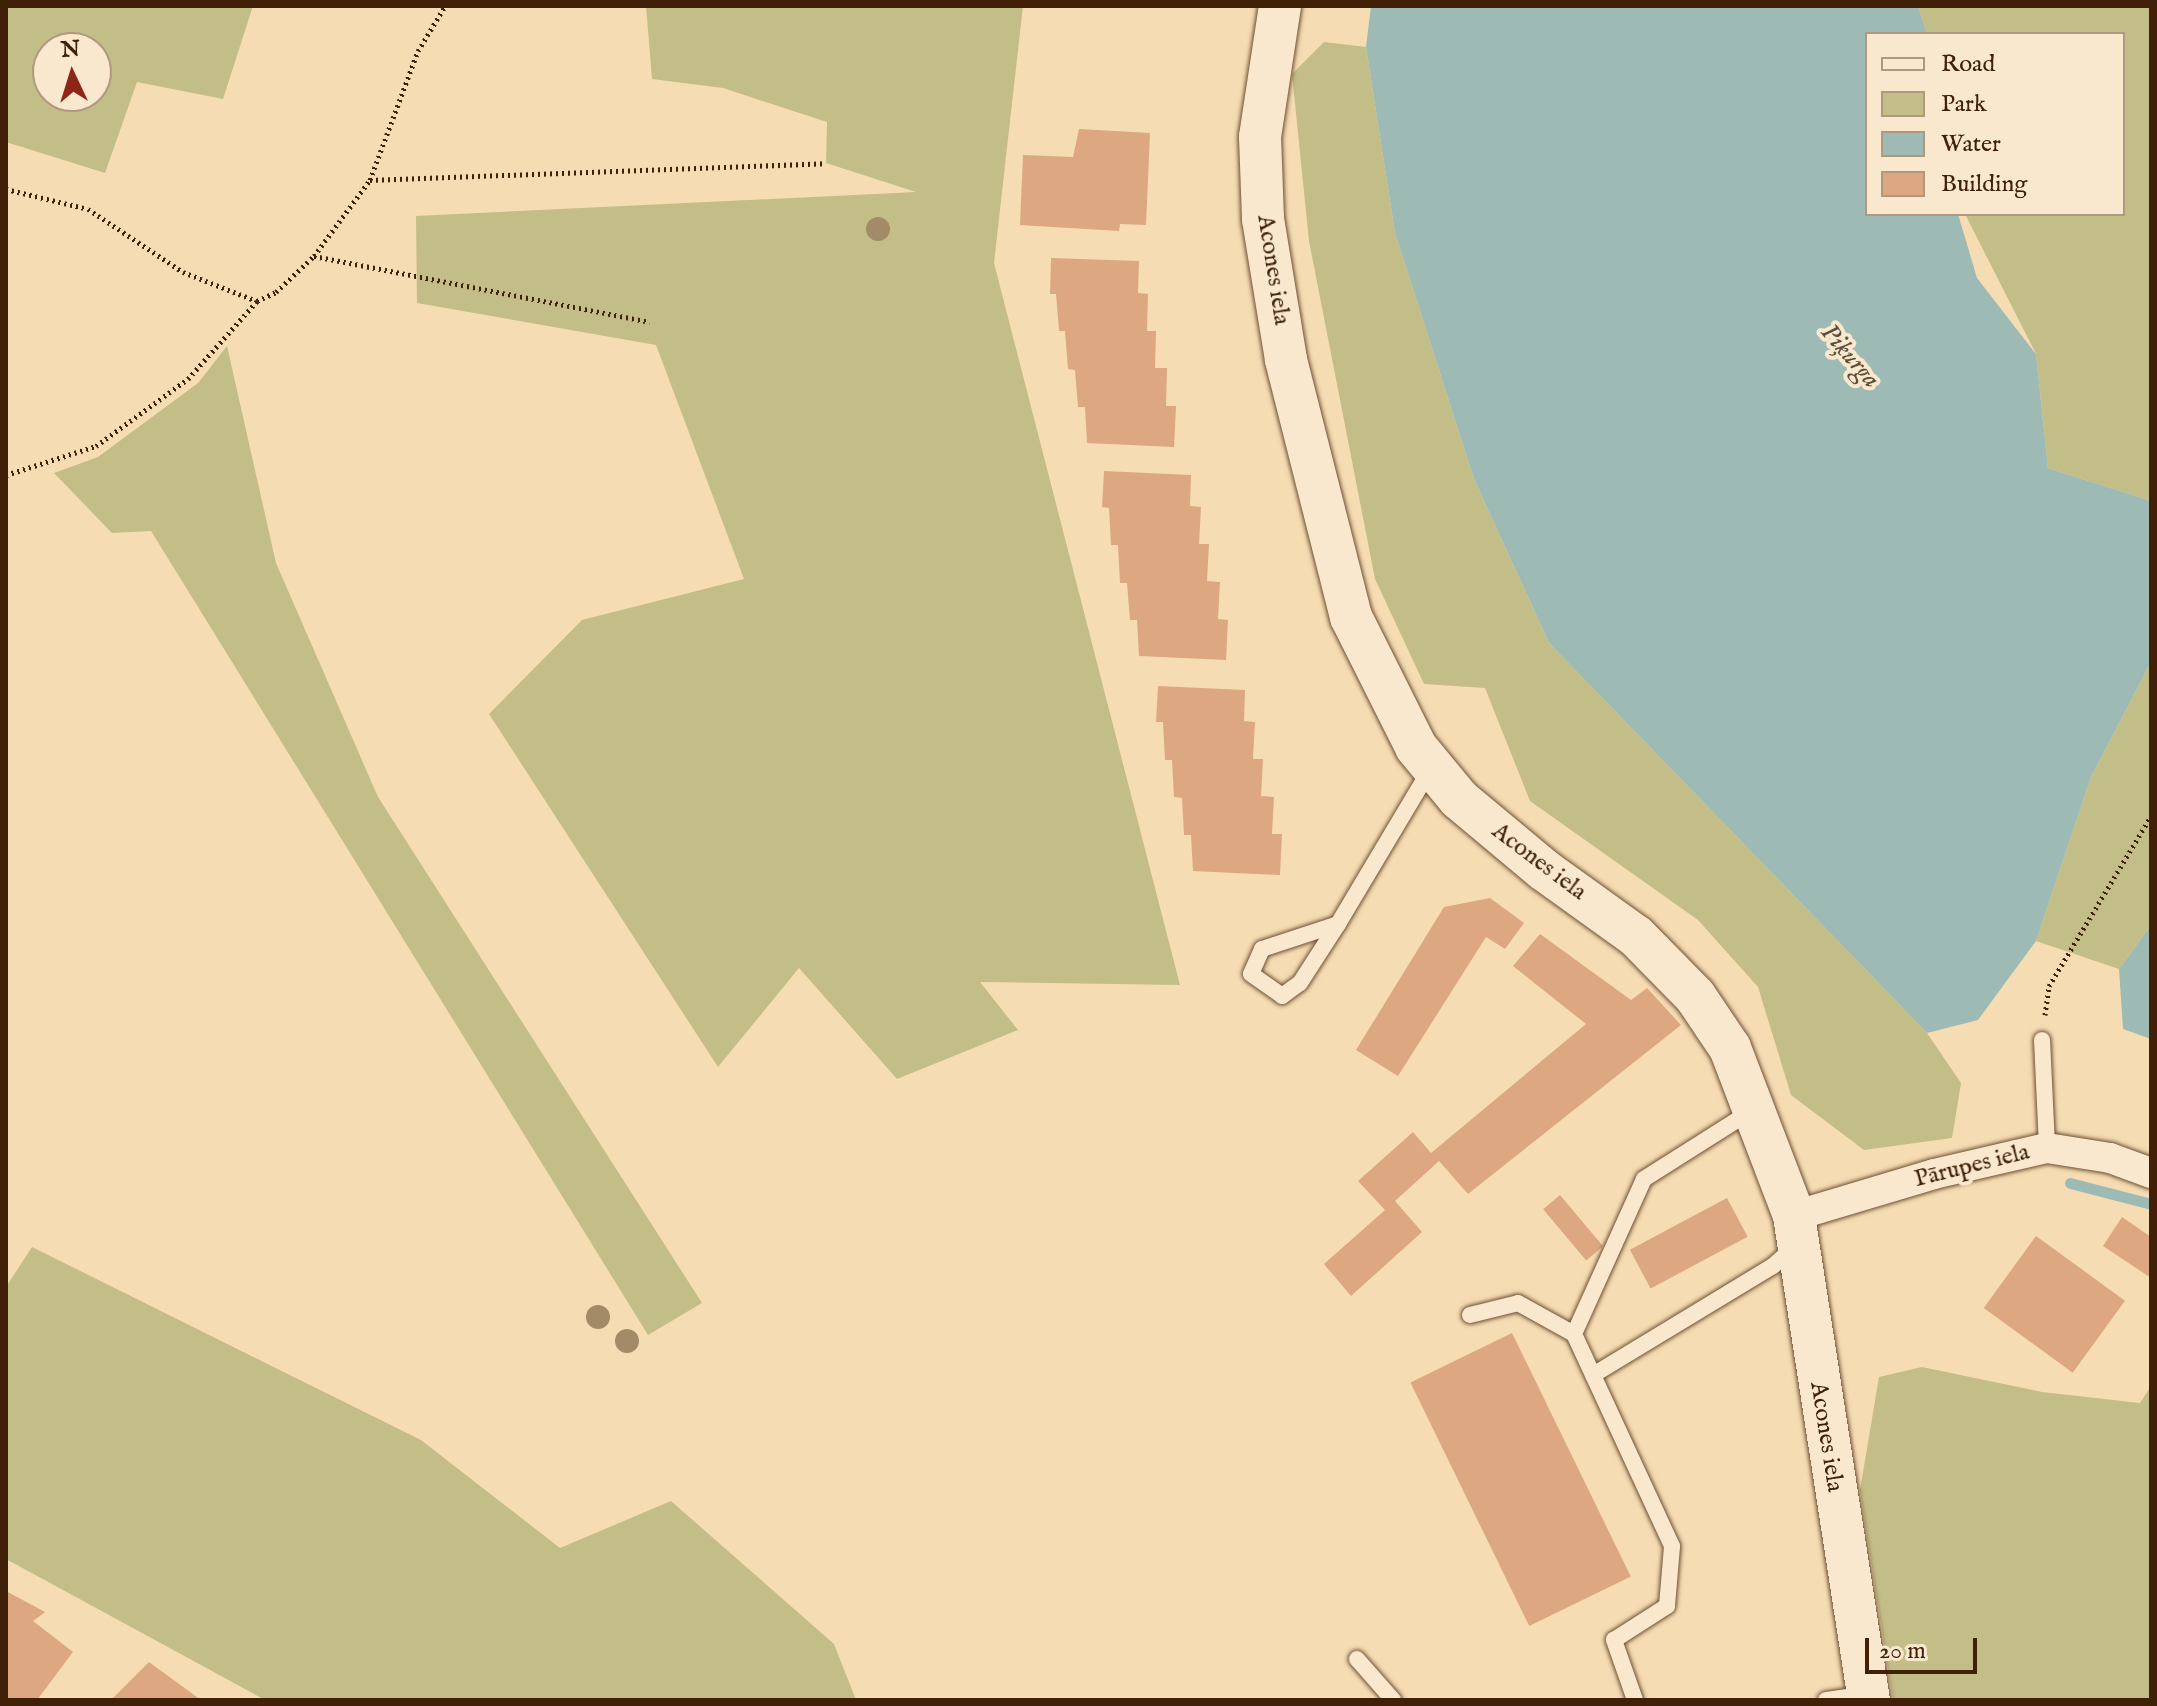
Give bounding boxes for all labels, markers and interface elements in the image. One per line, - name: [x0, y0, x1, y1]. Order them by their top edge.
- north arrow: [32, 32, 112, 112]
- legend: [1865, 32, 2125, 216]
- text: N: [60, 35, 81, 65]
- text: Road: [1941, 49, 1995, 80]
- text: Park: [1941, 89, 1987, 120]
- text: Water: [1941, 129, 2001, 160]
- text: Building: [1941, 169, 2027, 200]
- street label: Acones iela: [1250, 213, 1296, 327]
- water label: Piķurga: [1814, 317, 1886, 395]
- street label: Acones iela: [1486, 817, 1592, 907]
- street label: Pārupes iela: [1912, 1138, 2032, 1194]
- street label: Acones iela: [1803, 1380, 1849, 1494]
- scale bar: [1869, 1622, 1981, 1672]
- text: 20 m: [1879, 1636, 1926, 1667]

